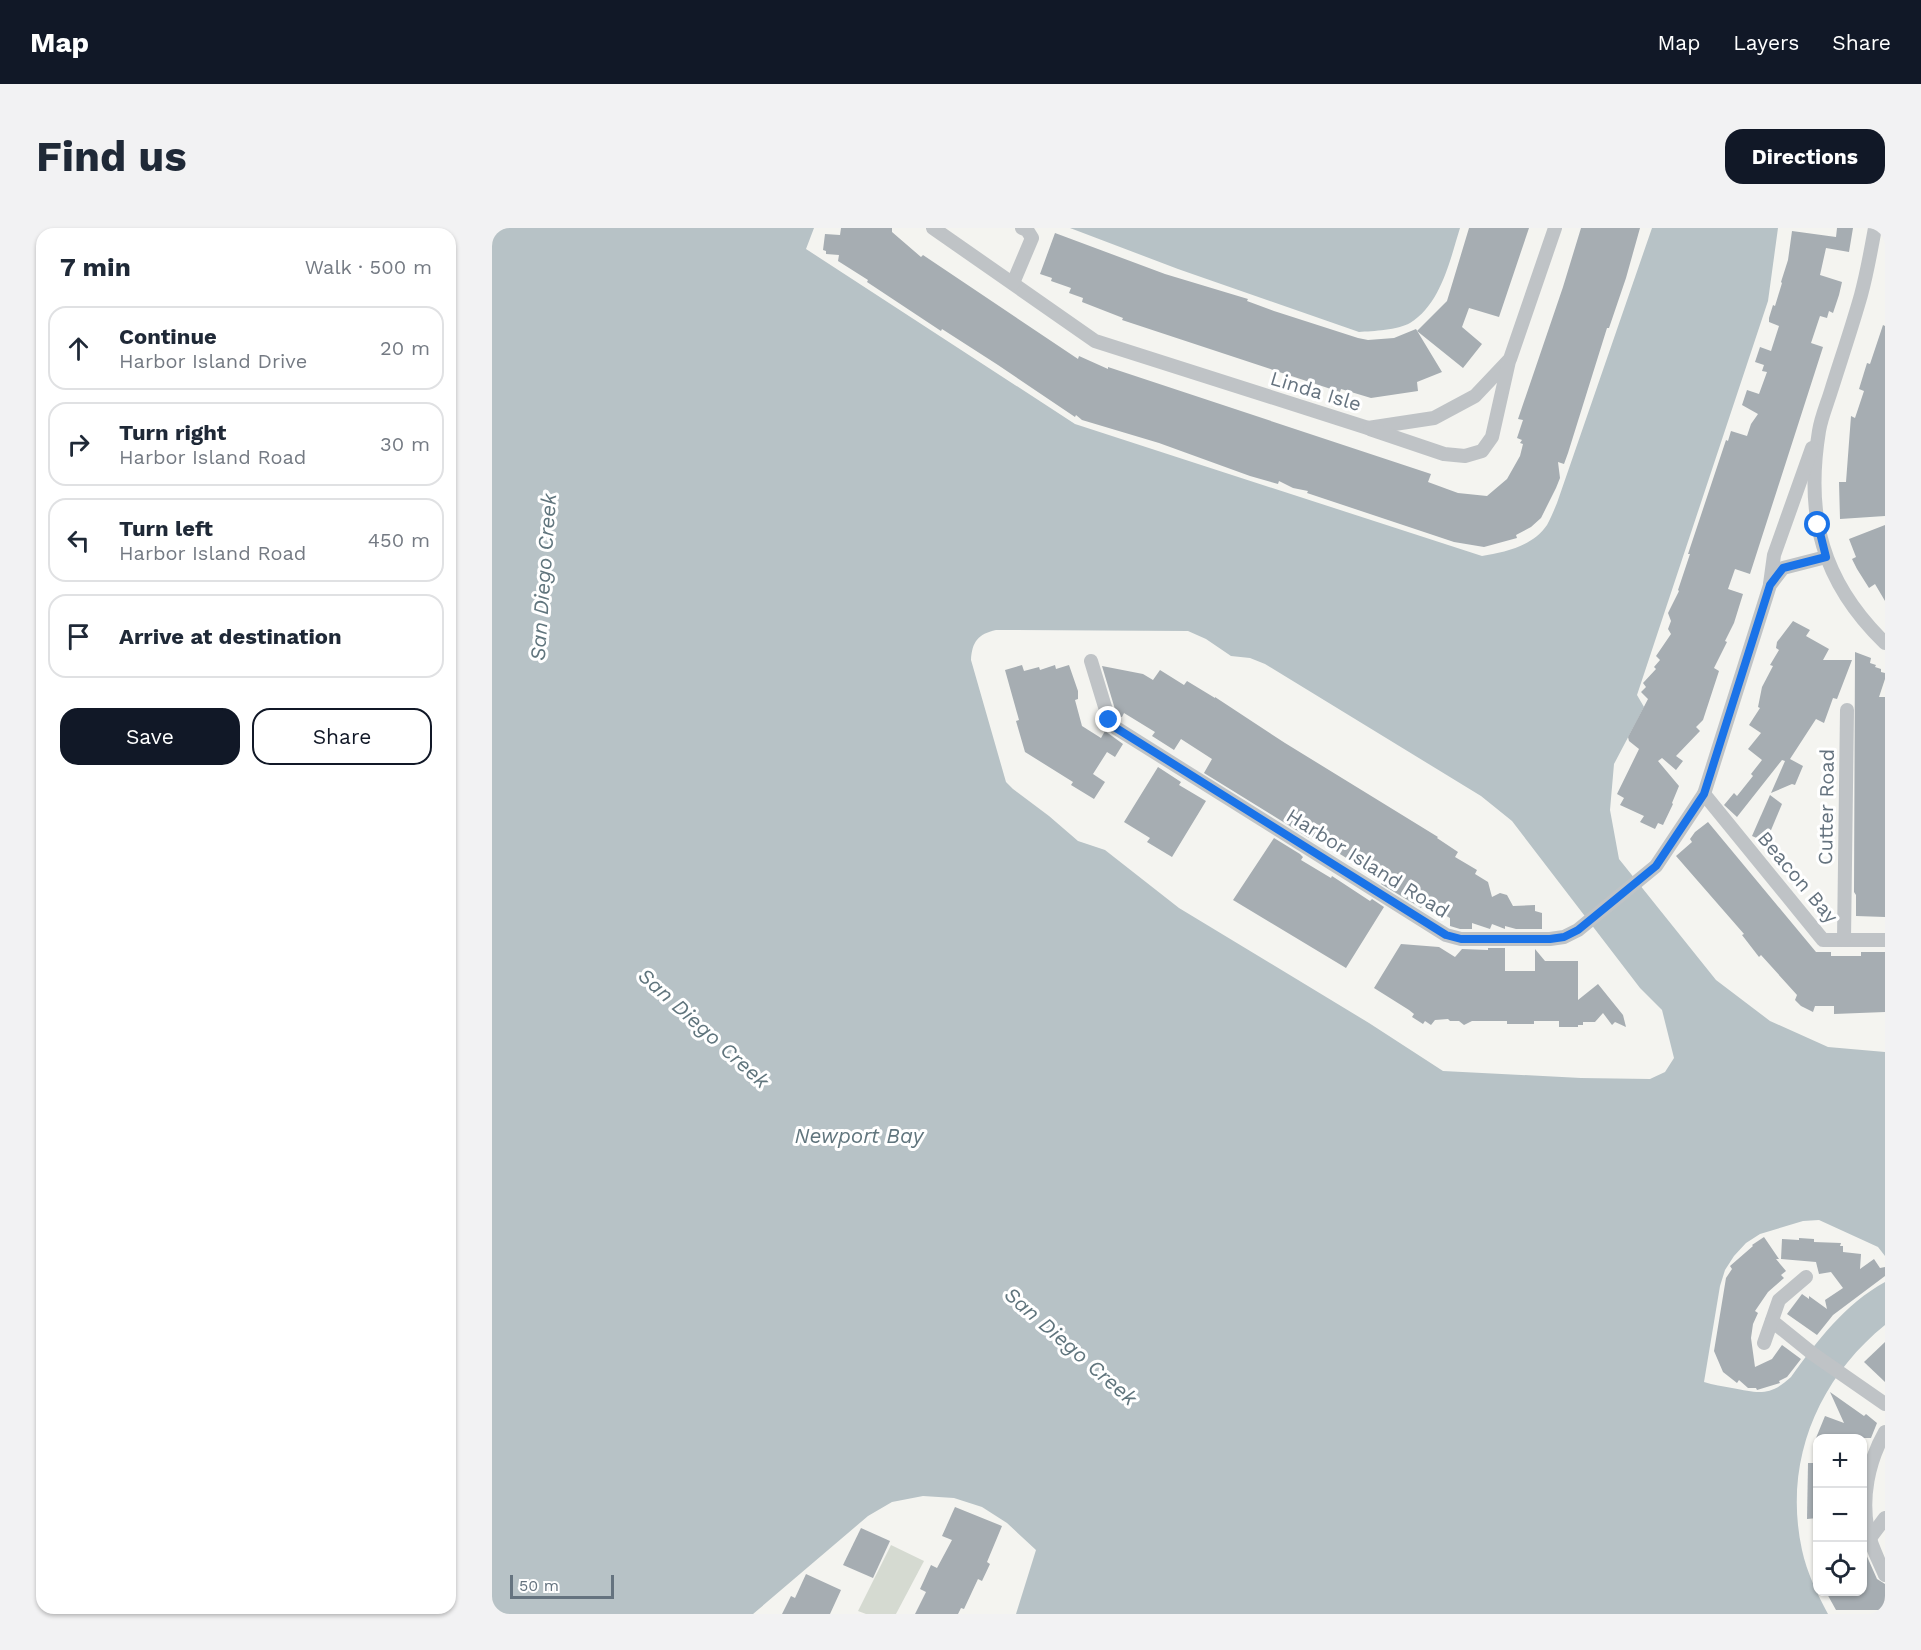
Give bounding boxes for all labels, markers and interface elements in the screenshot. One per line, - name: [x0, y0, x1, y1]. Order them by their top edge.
- text: Map: [30, 26, 89, 59]
- text: Map: [1657, 30, 1700, 55]
- text: Layers: [1733, 30, 1799, 55]
- text: Share: [1832, 30, 1891, 55]
- button: Directions: [1725, 129, 1885, 184]
- text: Find us: [36, 132, 187, 181]
- text: 7 min: [60, 252, 131, 282]
- text: Walk · 500 m: [305, 255, 432, 279]
- text: Continue: [119, 324, 217, 349]
- icon: ahead: [62, 332, 95, 365]
- text: 20 m: [380, 336, 430, 360]
- text: Harbor Island Drive: [119, 349, 307, 373]
- street label: Linda Isle: [1268, 366, 1364, 416]
- text: Turn right: [119, 420, 226, 445]
- icon: right: [62, 428, 95, 461]
- text: 30 m: [380, 432, 430, 456]
- text: Harbor Island Road: [119, 445, 306, 469]
- water label: San Diego Creek: [525, 492, 561, 662]
- route start: [1804, 511, 1830, 537]
- text: Turn left: [119, 516, 213, 541]
- icon: left: [62, 524, 95, 557]
- text: 450 m: [368, 528, 430, 552]
- text: Harbor Island Road: [119, 541, 306, 565]
- icon: arrive: [62, 620, 95, 653]
- text: Arrive at destination: [119, 624, 342, 649]
- route end: [1095, 706, 1121, 732]
- button: Save: [60, 708, 240, 765]
- button: Share: [252, 708, 432, 765]
- street label: Cutter Road: [1813, 749, 1839, 865]
- street label: Harbor Island Road: [1282, 803, 1454, 923]
- street label: Beacon Bay: [1753, 826, 1844, 928]
- water label: San Diego Creek: [633, 963, 775, 1094]
- water label: Newport Bay: [795, 1123, 925, 1148]
- water label: San Diego Creek: [999, 1281, 1143, 1411]
- map controls: [1813, 1434, 1867, 1596]
- button: +: [1813, 1434, 1867, 1488]
- button: −: [1813, 1488, 1867, 1542]
- button: locate: [1813, 1542, 1867, 1596]
- scale bar: [510, 1572, 614, 1600]
- text: 50 m: [519, 1576, 559, 1595]

